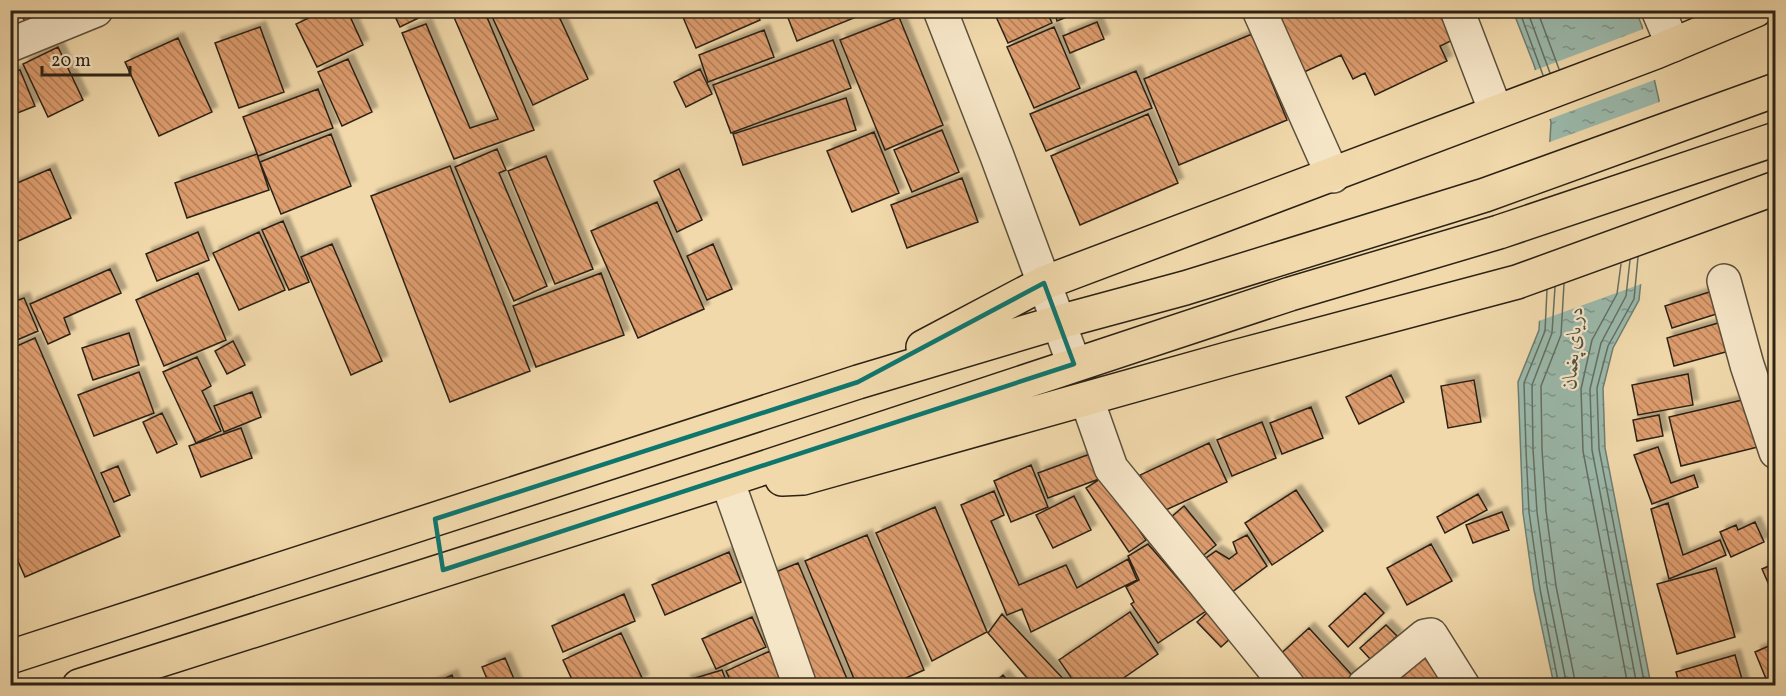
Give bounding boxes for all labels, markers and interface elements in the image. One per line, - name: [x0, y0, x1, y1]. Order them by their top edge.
- scale bar: [42, 39, 130, 77]
- text: 20 m: [51, 49, 91, 74]
- water label: دریای پغمان: [1556, 305, 1592, 391]

